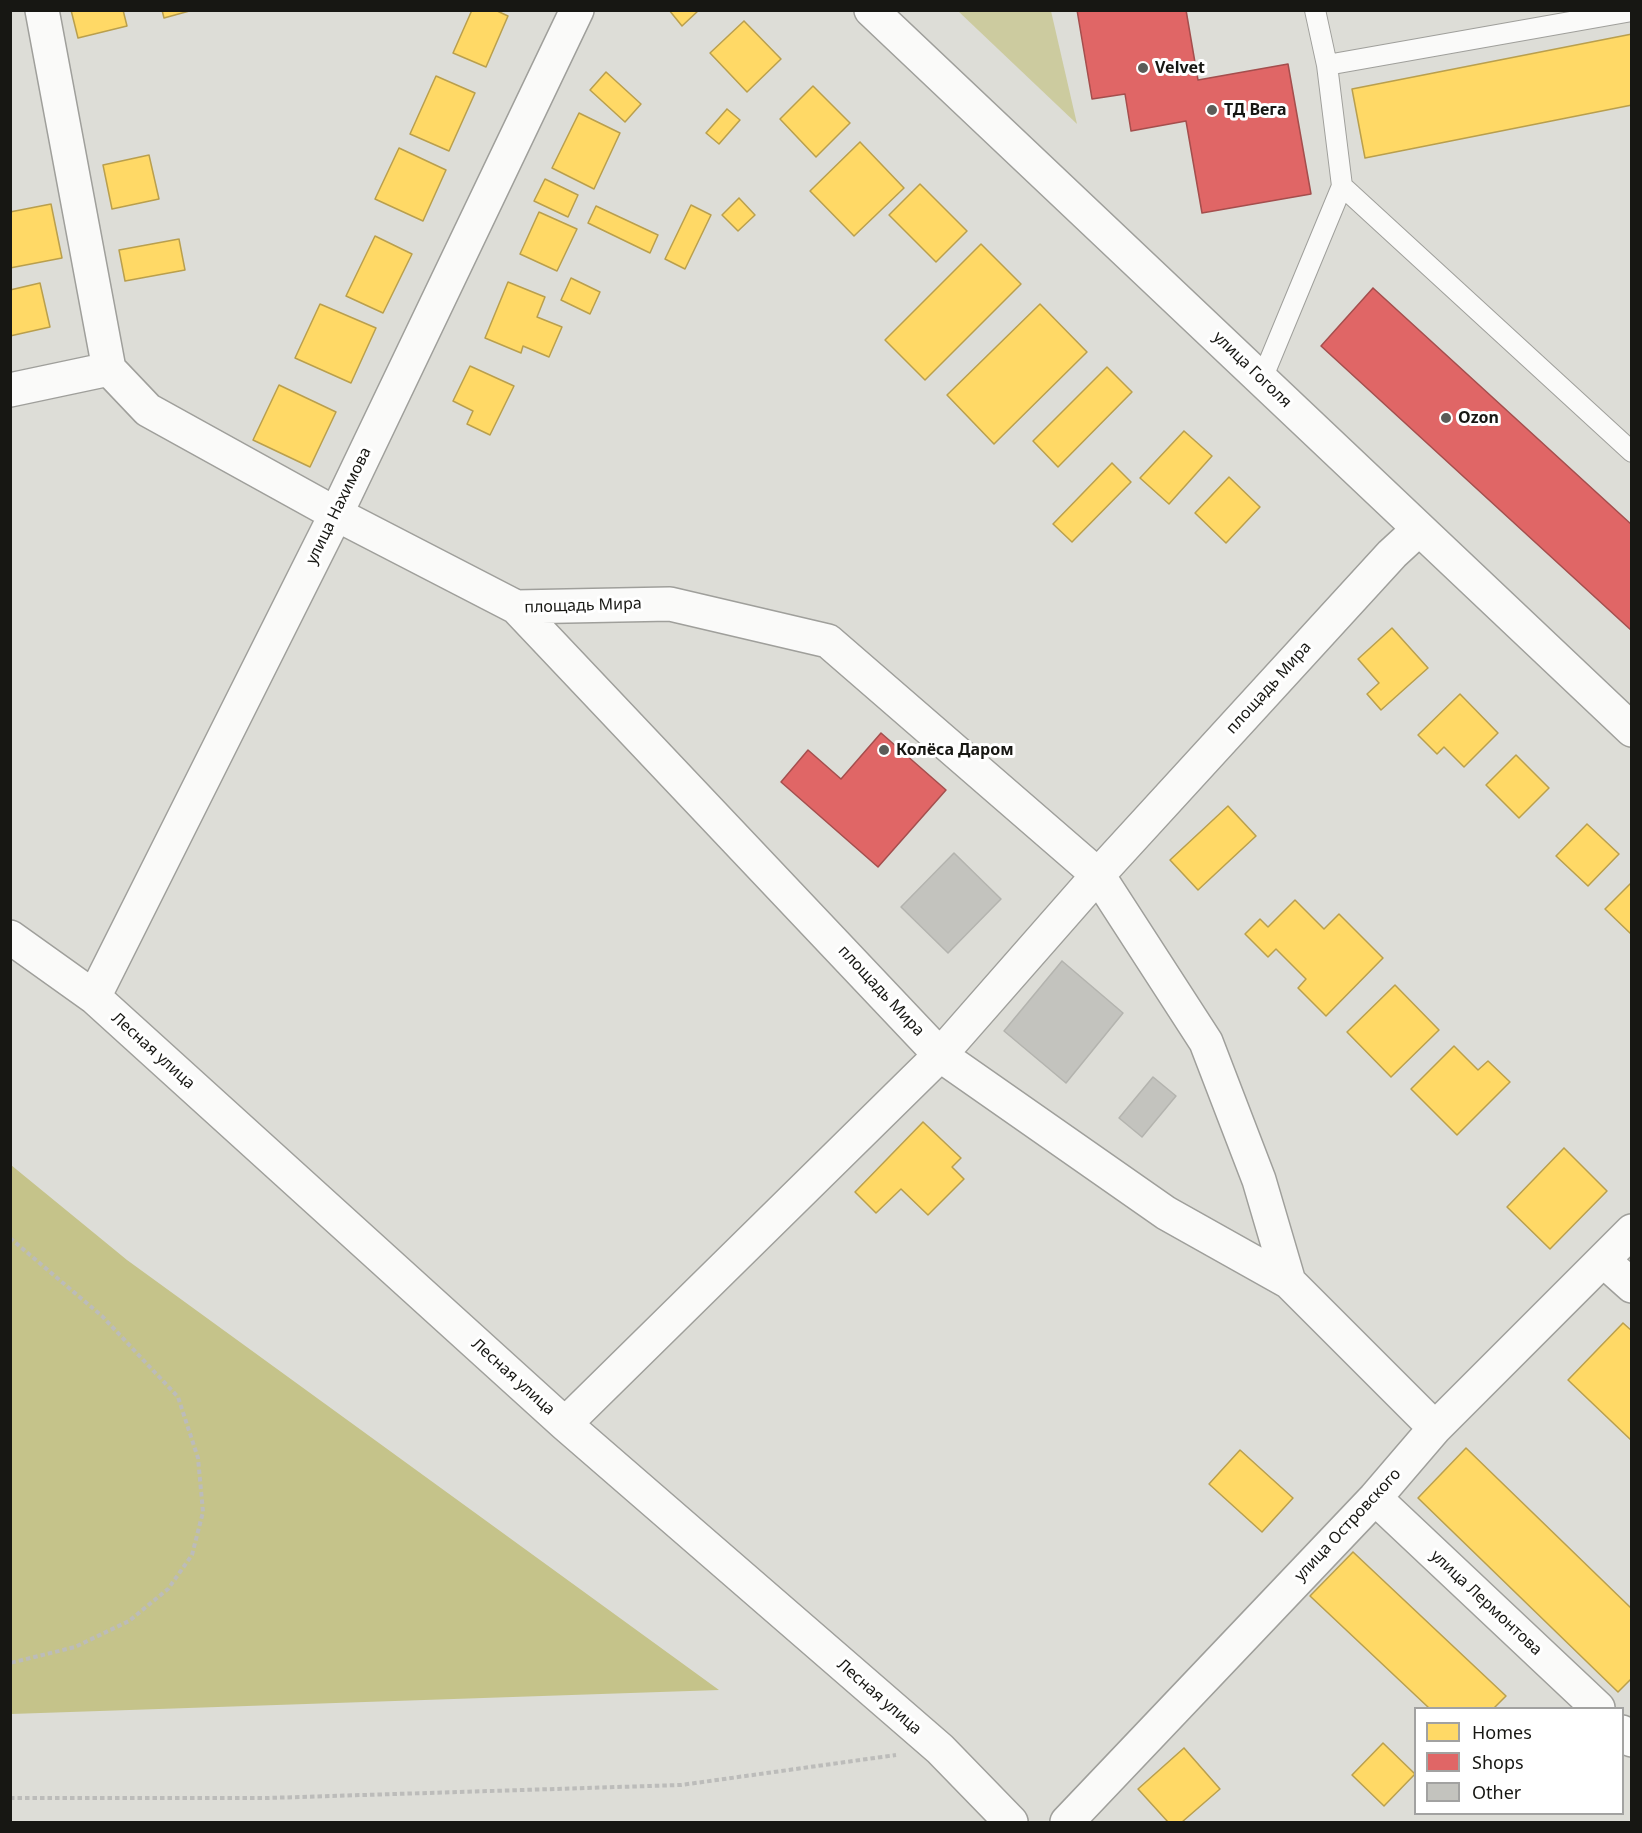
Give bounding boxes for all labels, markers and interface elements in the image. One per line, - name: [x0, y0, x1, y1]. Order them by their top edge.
- place label: Velvet: [1155, 58, 1205, 78]
- marker: Velvet: [1136, 61, 1150, 75]
- place label: ТД Вега: [1224, 100, 1286, 120]
- marker: ТД Вега: [1205, 103, 1219, 117]
- street label: улица Гоголя: [1209, 328, 1295, 412]
- place label: Ozon: [1458, 408, 1499, 428]
- marker: Ozon: [1439, 411, 1453, 425]
- street label: улица Нахимова: [302, 444, 376, 568]
- street label: площадь Мира: [524, 594, 642, 618]
- street label: площадь Мира: [1223, 638, 1315, 738]
- place label: Колёса Даром: [896, 740, 1014, 760]
- marker: Колёса Даром: [877, 743, 891, 757]
- street label: площадь Мира: [834, 941, 928, 1041]
- street label: Лесная улица: [107, 1009, 199, 1093]
- street label: Лесная улица: [467, 1335, 559, 1419]
- street label: улица Островского: [1291, 1465, 1405, 1585]
- street label: улица Лермонтова: [1426, 1546, 1546, 1660]
- street label: Лесная улица: [833, 1655, 925, 1739]
- legend: [1414, 1707, 1624, 1815]
- text: Homes: [1472, 1720, 1532, 1744]
- text: Shops: [1472, 1750, 1524, 1774]
- text: Other: [1472, 1780, 1521, 1804]

